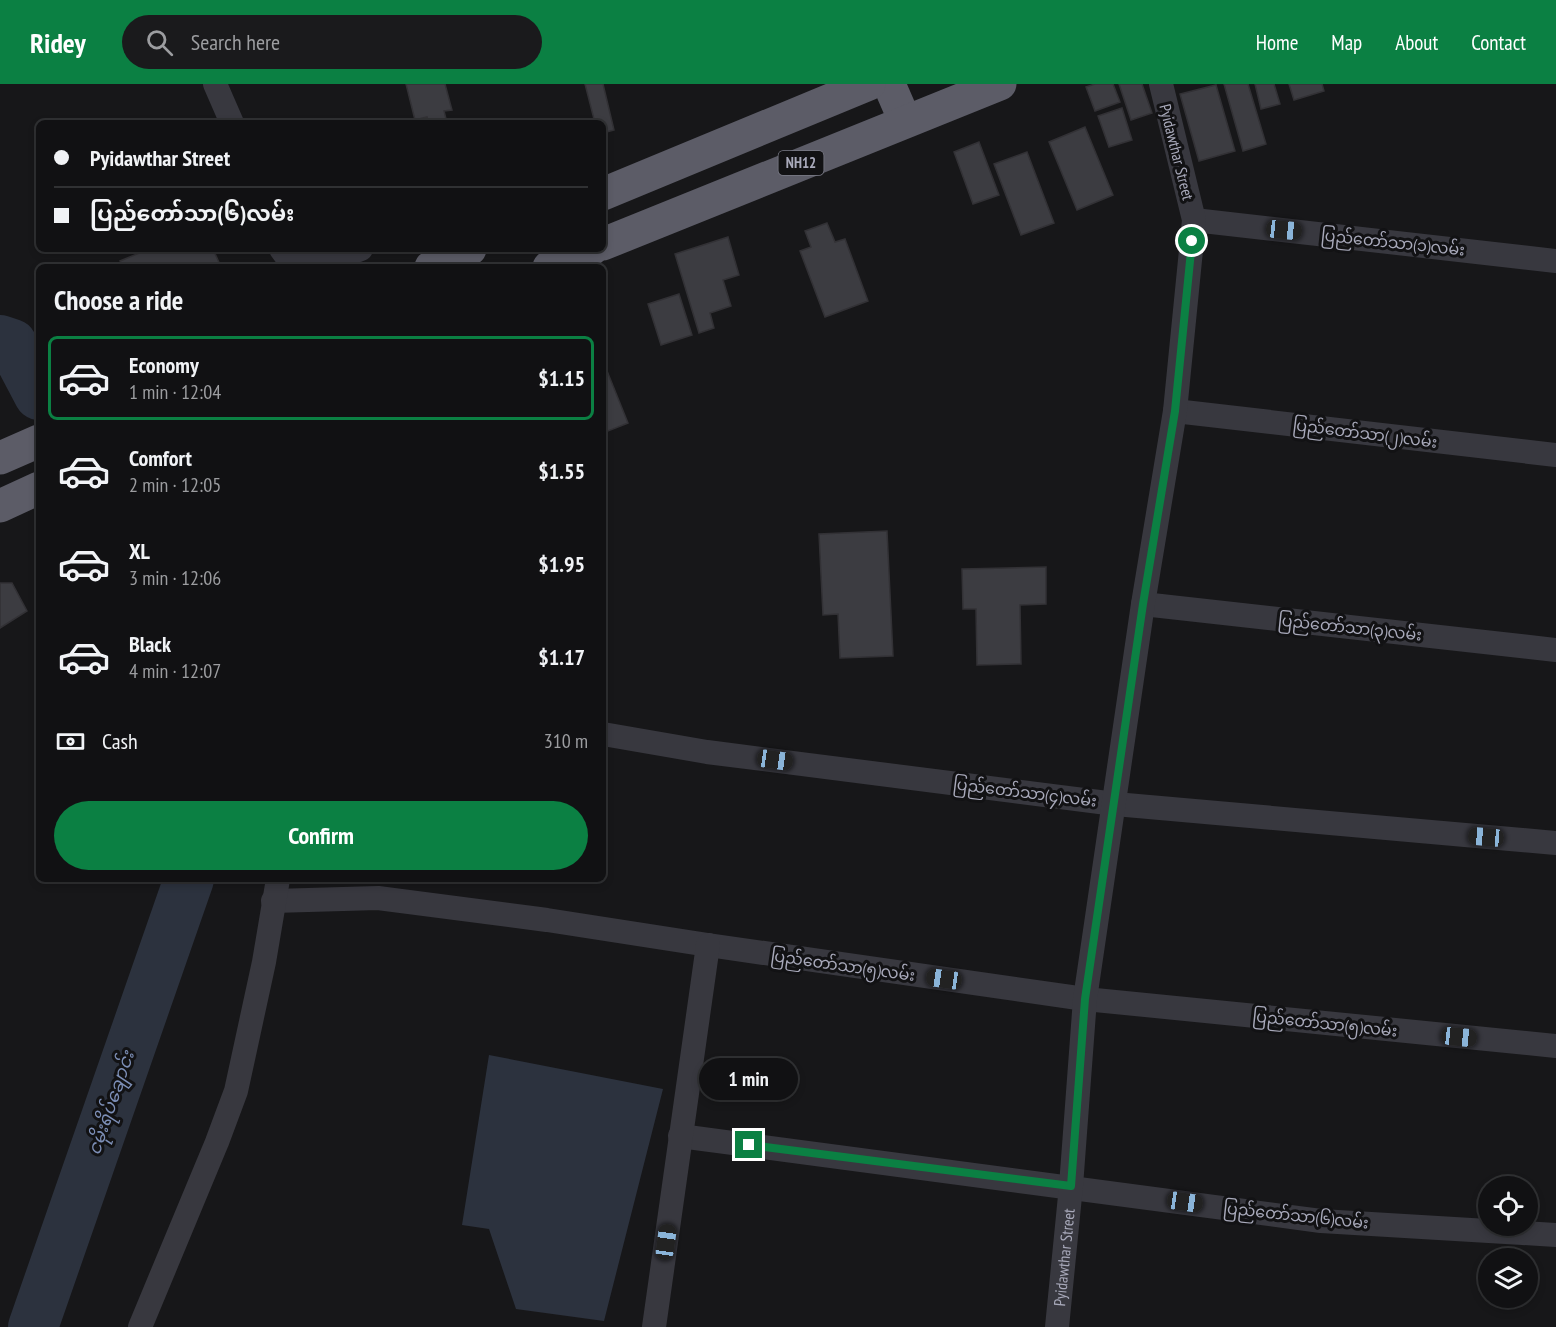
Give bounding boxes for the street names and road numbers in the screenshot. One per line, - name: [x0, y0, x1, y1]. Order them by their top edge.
- street label: Pyidawthar Street: [1155, 102, 1199, 203]
- road number: NH12: [778, 151, 824, 175]
- street label: ပြည်တော်သာ(၁)လမ်း: [1320, 224, 1466, 263]
- street label: ပြည်တော်သာ(၂)လမ်း: [1291, 413, 1438, 456]
- street label: ပြည်တော်သာ(၃)လမ်း: [1277, 609, 1423, 648]
- street label: ပြည်တော်သာ(၄)လမ်း: [952, 772, 1098, 815]
- street label: ပြည်တော်သာ(၅)လမ်း: [769, 944, 916, 989]
- street label: ပြည်တော်သာ(၅)လမ်း: [1251, 1004, 1398, 1045]
- street label: ပြည်တော်သာ(၆)လမ်း: [1222, 1196, 1370, 1237]
- street label: Pyidawthar Street: [1049, 1207, 1079, 1307]

